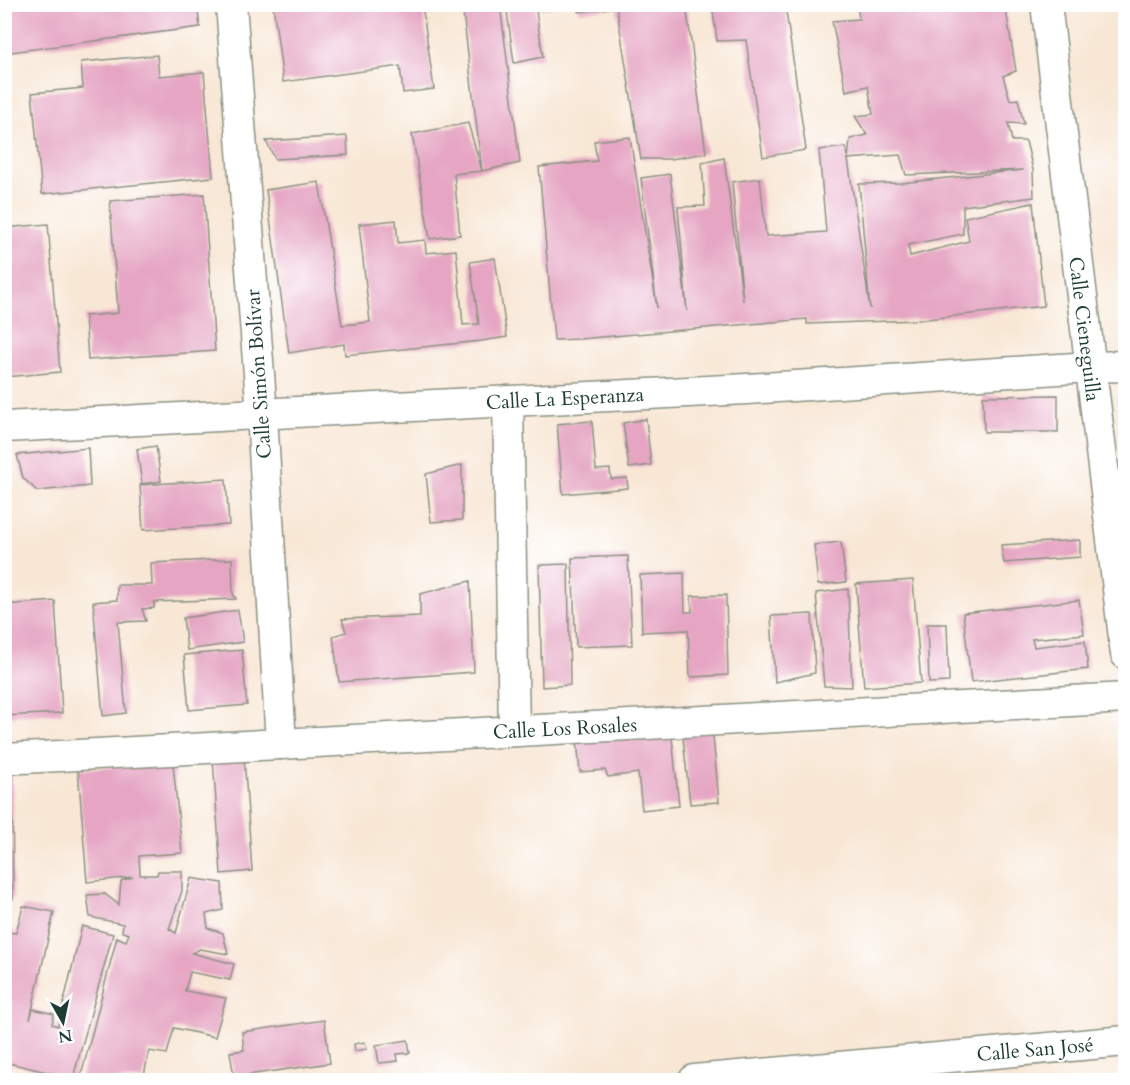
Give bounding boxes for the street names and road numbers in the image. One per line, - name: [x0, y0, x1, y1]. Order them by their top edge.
- street label: Calle Cieneguilla: [1062, 255, 1107, 403]
- street label: Calle Simón Bolívar: [239, 288, 278, 460]
- street label: Calle La Esperanza: [485, 381, 645, 416]
- street label: Calle Los Rosales: [492, 711, 638, 746]
- street label: Calle San José: [975, 1031, 1095, 1068]

